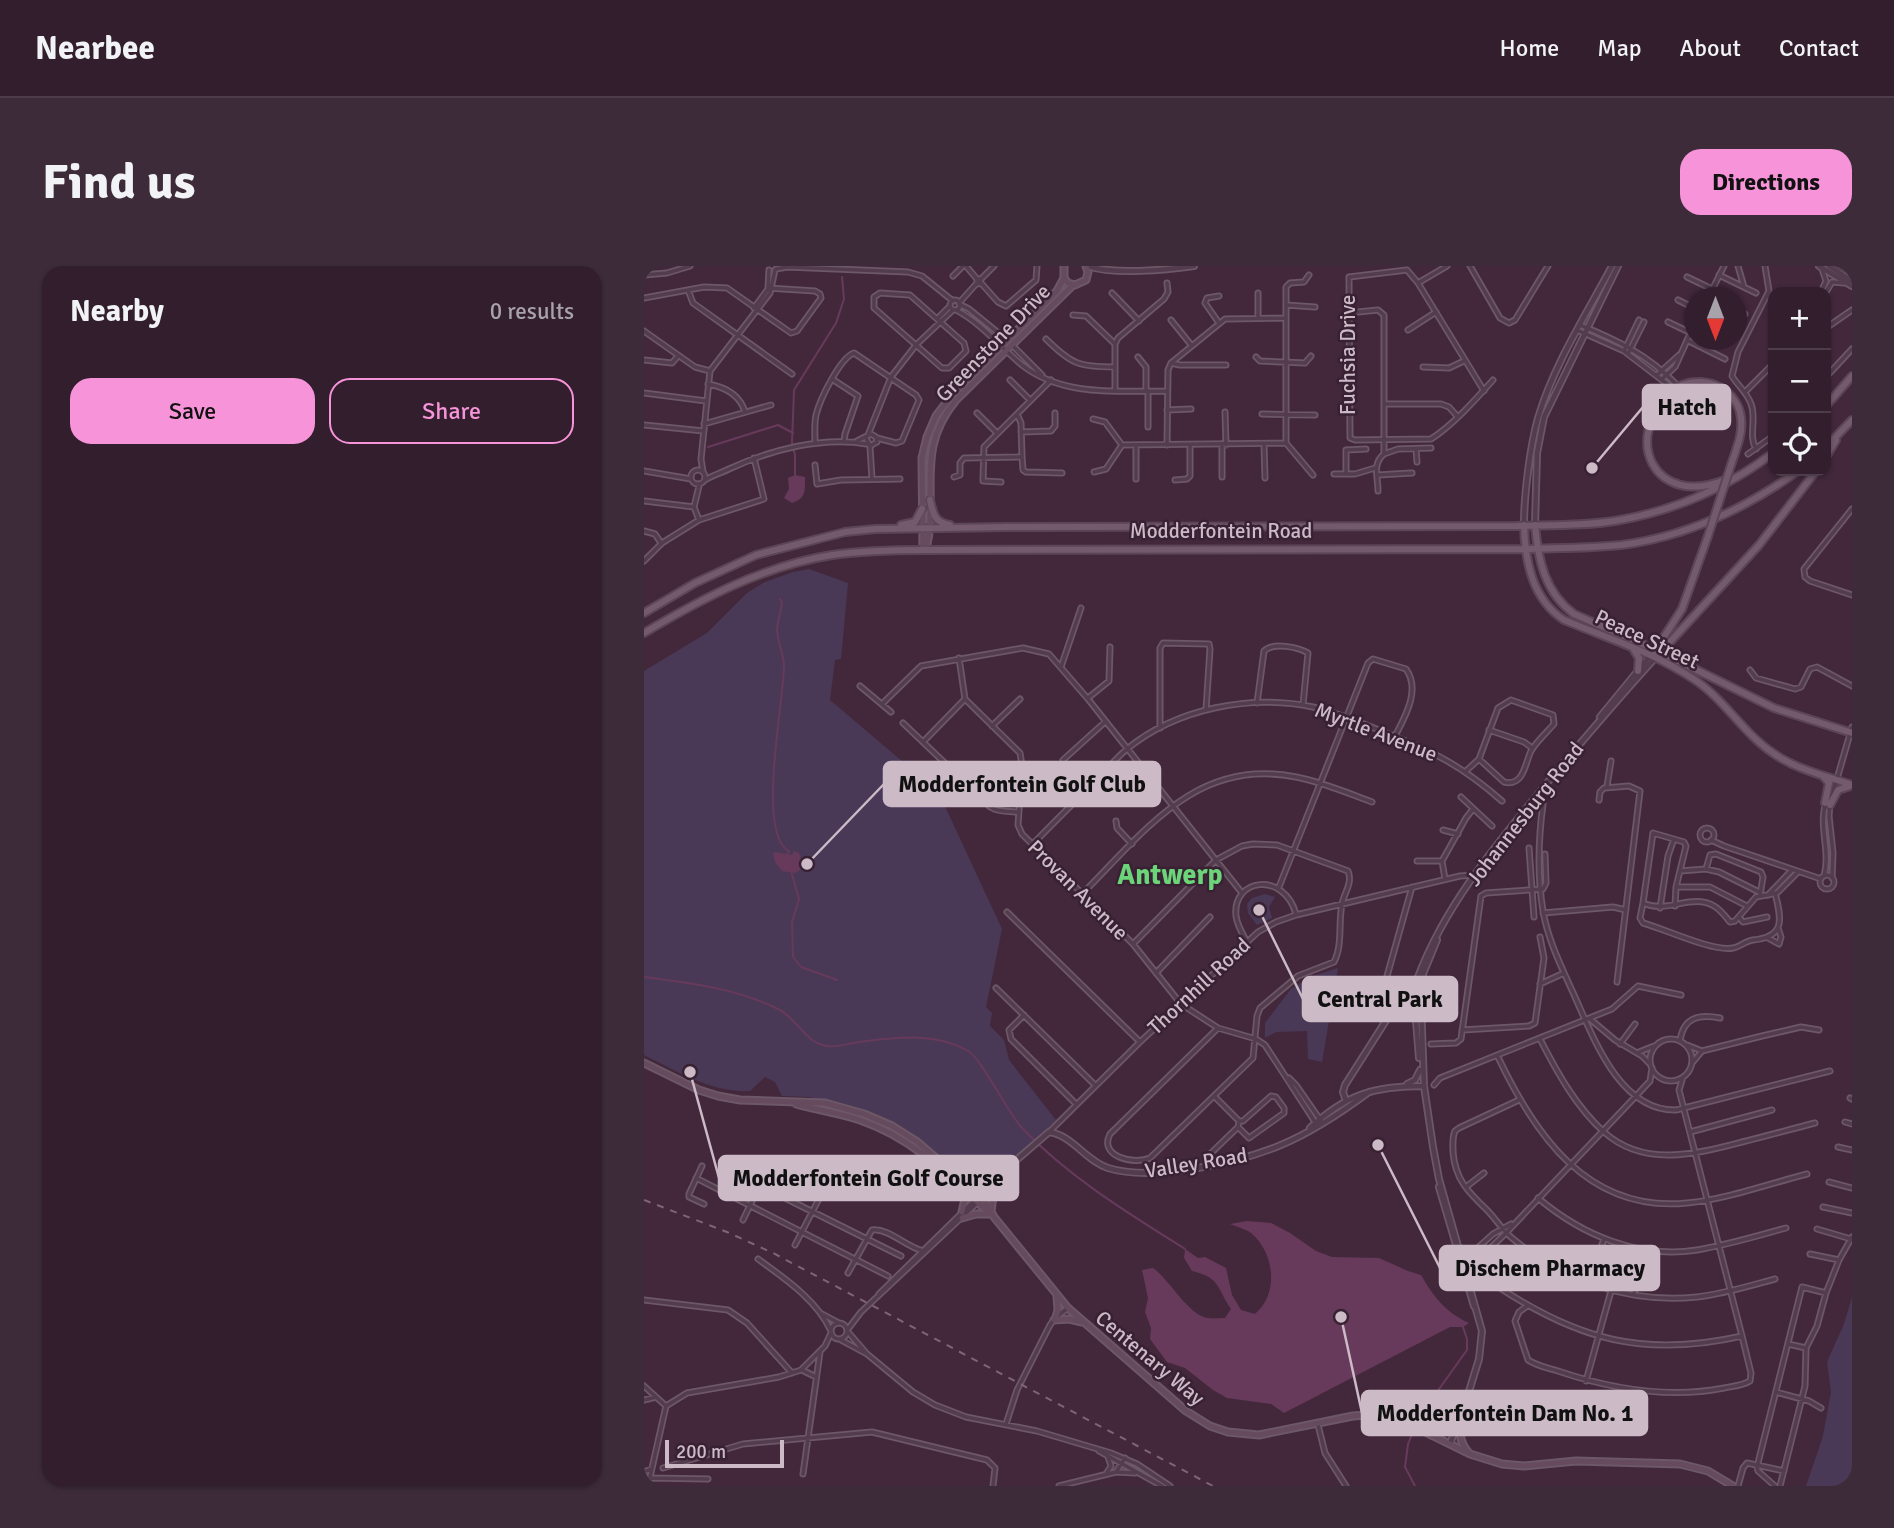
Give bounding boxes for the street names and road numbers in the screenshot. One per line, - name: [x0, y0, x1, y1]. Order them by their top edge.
- street label: Greenstone Drive: [930, 279, 1056, 407]
- street label: Fuchsia Drive: [1335, 295, 1361, 415]
- street label: Modderfontein Road: [1130, 518, 1312, 544]
- street label: Peace Street: [1591, 604, 1703, 674]
- street label: Myrtle Avenue: [1311, 697, 1441, 767]
- street label: Johannesburg Road: [1461, 737, 1589, 891]
- street label: Provan Avenue: [1022, 834, 1134, 946]
- street label: Thornhill Road: [1142, 932, 1256, 1040]
- street label: Valley Road: [1143, 1142, 1249, 1184]
- street label: Centenary Way: [1090, 1305, 1210, 1411]

